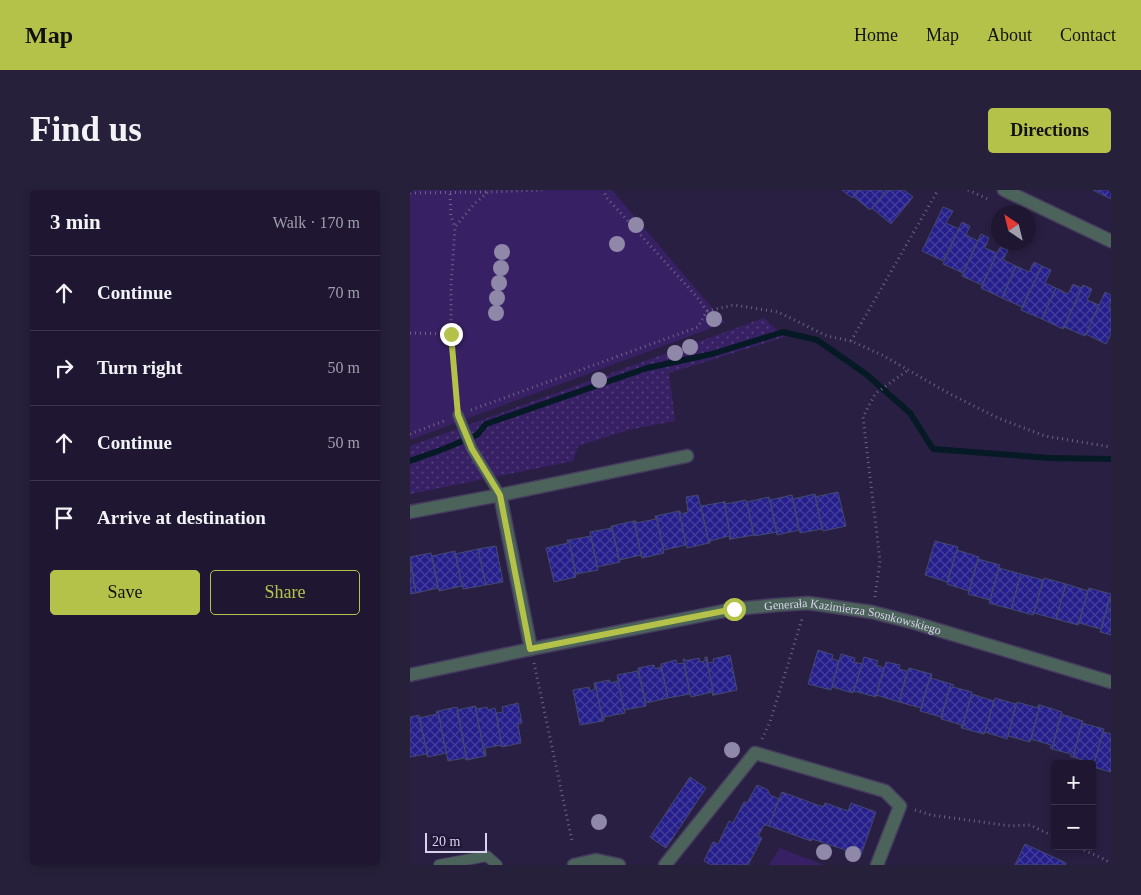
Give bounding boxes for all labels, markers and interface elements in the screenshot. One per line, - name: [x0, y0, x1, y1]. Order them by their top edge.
- text: Map: [25, 22, 73, 48]
- text: Home: [854, 25, 898, 45]
- text: Map: [926, 25, 959, 45]
- text: About: [987, 25, 1032, 45]
- text: Contact: [1060, 25, 1116, 45]
- button: Directions: [988, 108, 1111, 153]
- text: Find us: [30, 110, 142, 149]
- north arrow: [991, 205, 1036, 250]
- text: 3 min: [50, 210, 101, 234]
- text: Walk · 170 m: [273, 214, 360, 231]
- icon: ahead: [50, 279, 78, 307]
- text: Continue: [97, 282, 172, 303]
- text: 70 m: [328, 284, 360, 301]
- route end: [440, 323, 463, 346]
- icon: right: [50, 354, 78, 382]
- text: Turn right: [97, 357, 182, 378]
- text: 50 m: [328, 359, 360, 376]
- icon: ahead: [50, 429, 78, 457]
- text: Continue: [97, 432, 172, 453]
- text: 50 m: [328, 434, 360, 451]
- icon: arrive: [50, 504, 78, 532]
- text: Arrive at destination: [97, 507, 266, 528]
- button: Save: [50, 570, 200, 615]
- button: Share: [210, 570, 360, 615]
- street label: Generała Kazimierza Sosnkowskiego: [764, 596, 943, 638]
- route start: [723, 598, 746, 621]
- map controls: [1051, 760, 1096, 850]
- button: +: [1051, 760, 1096, 805]
- button: −: [1051, 805, 1096, 850]
- scale bar: [425, 830, 488, 853]
- text: 20 m: [432, 834, 460, 849]

